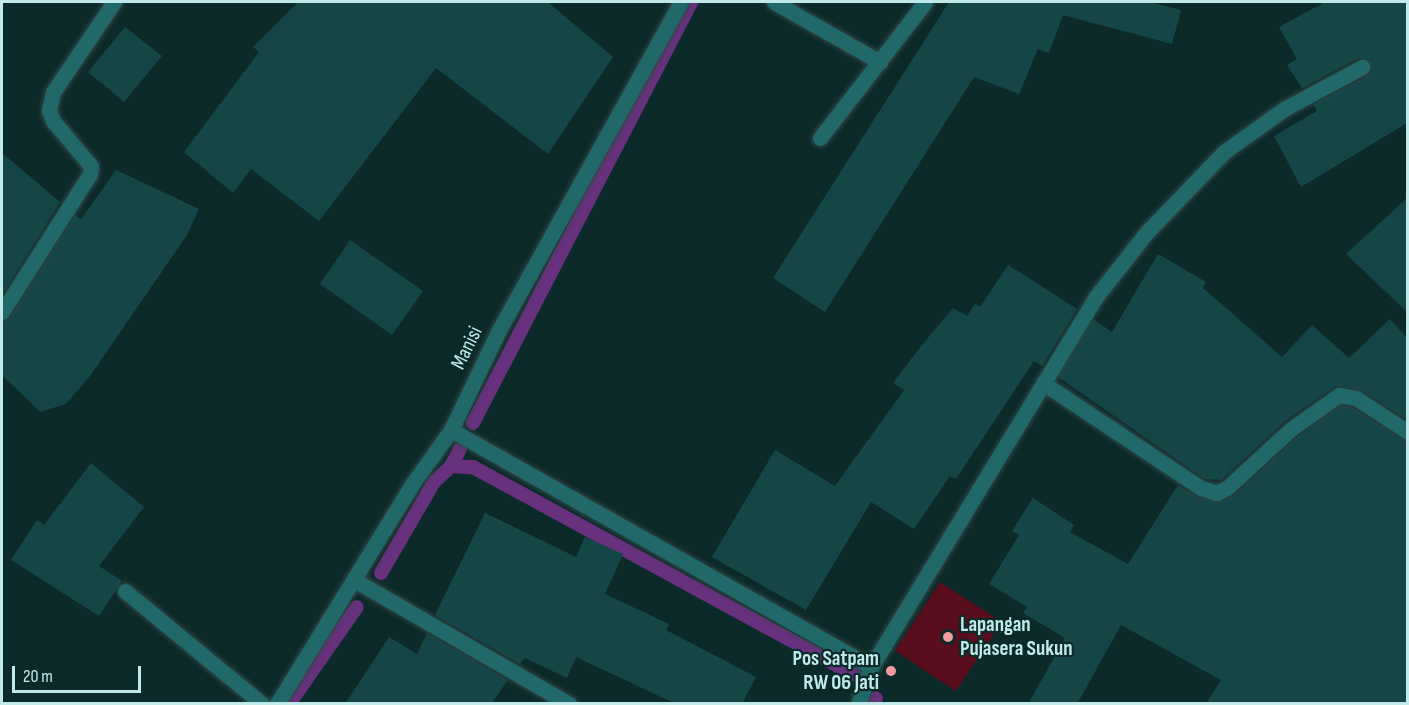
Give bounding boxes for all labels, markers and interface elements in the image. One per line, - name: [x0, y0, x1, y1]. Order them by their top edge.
- street label: Manisi: [446, 322, 488, 374]
- place label: Lapangan Pujasera Sukun: [960, 612, 1073, 662]
- marker: Lapangan Pujasera Sukun: [941, 630, 955, 644]
- place label: Pos Satpam RW 06 Jati: [792, 646, 879, 696]
- scale bar: [15, 654, 144, 692]
- marker: Pos Satpam RW 06 Jati: [884, 664, 898, 678]
- text: 20 m: [23, 666, 53, 687]

